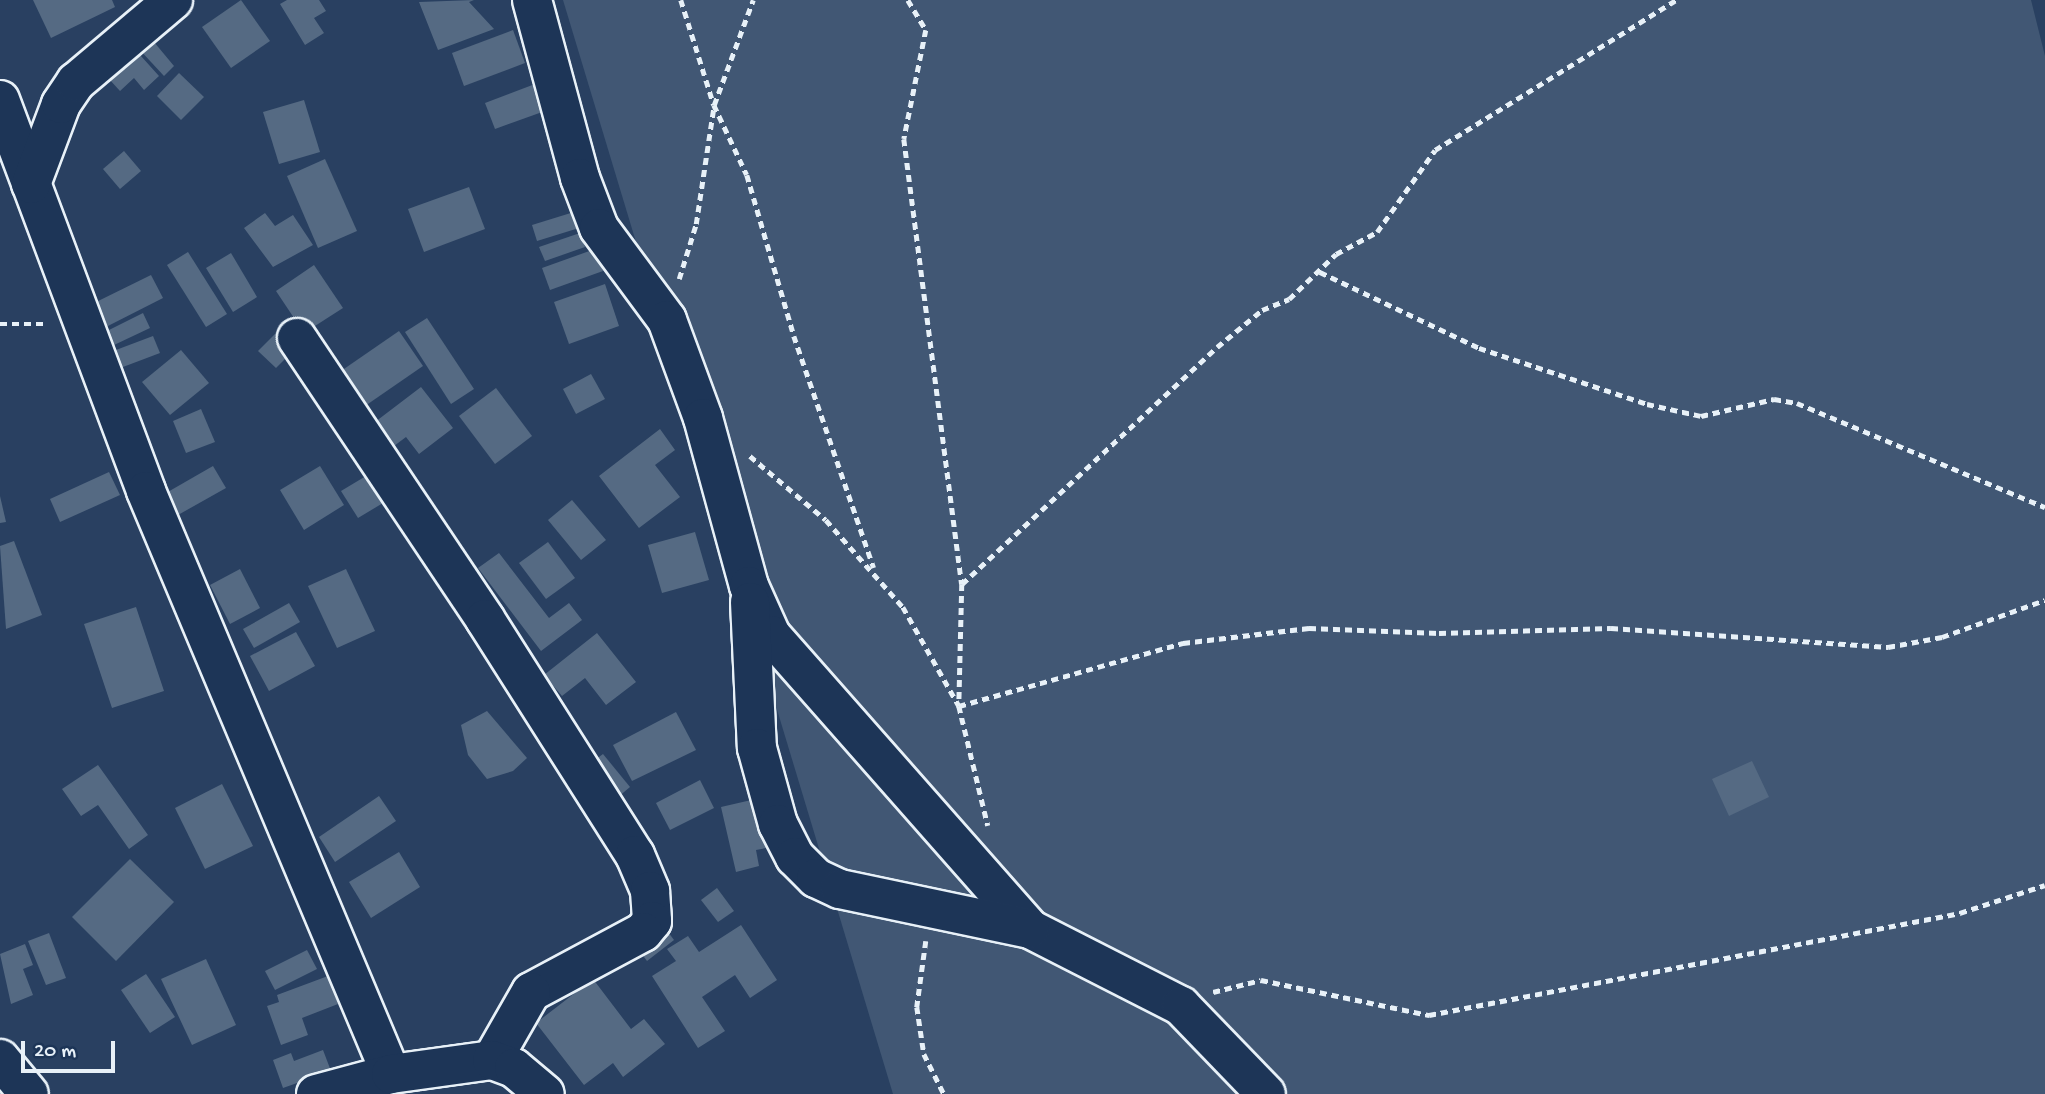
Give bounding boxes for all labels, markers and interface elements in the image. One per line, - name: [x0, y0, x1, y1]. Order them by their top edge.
- scale bar: [24, 1028, 119, 1072]
- text: 20 m: [34, 1040, 76, 1065]

